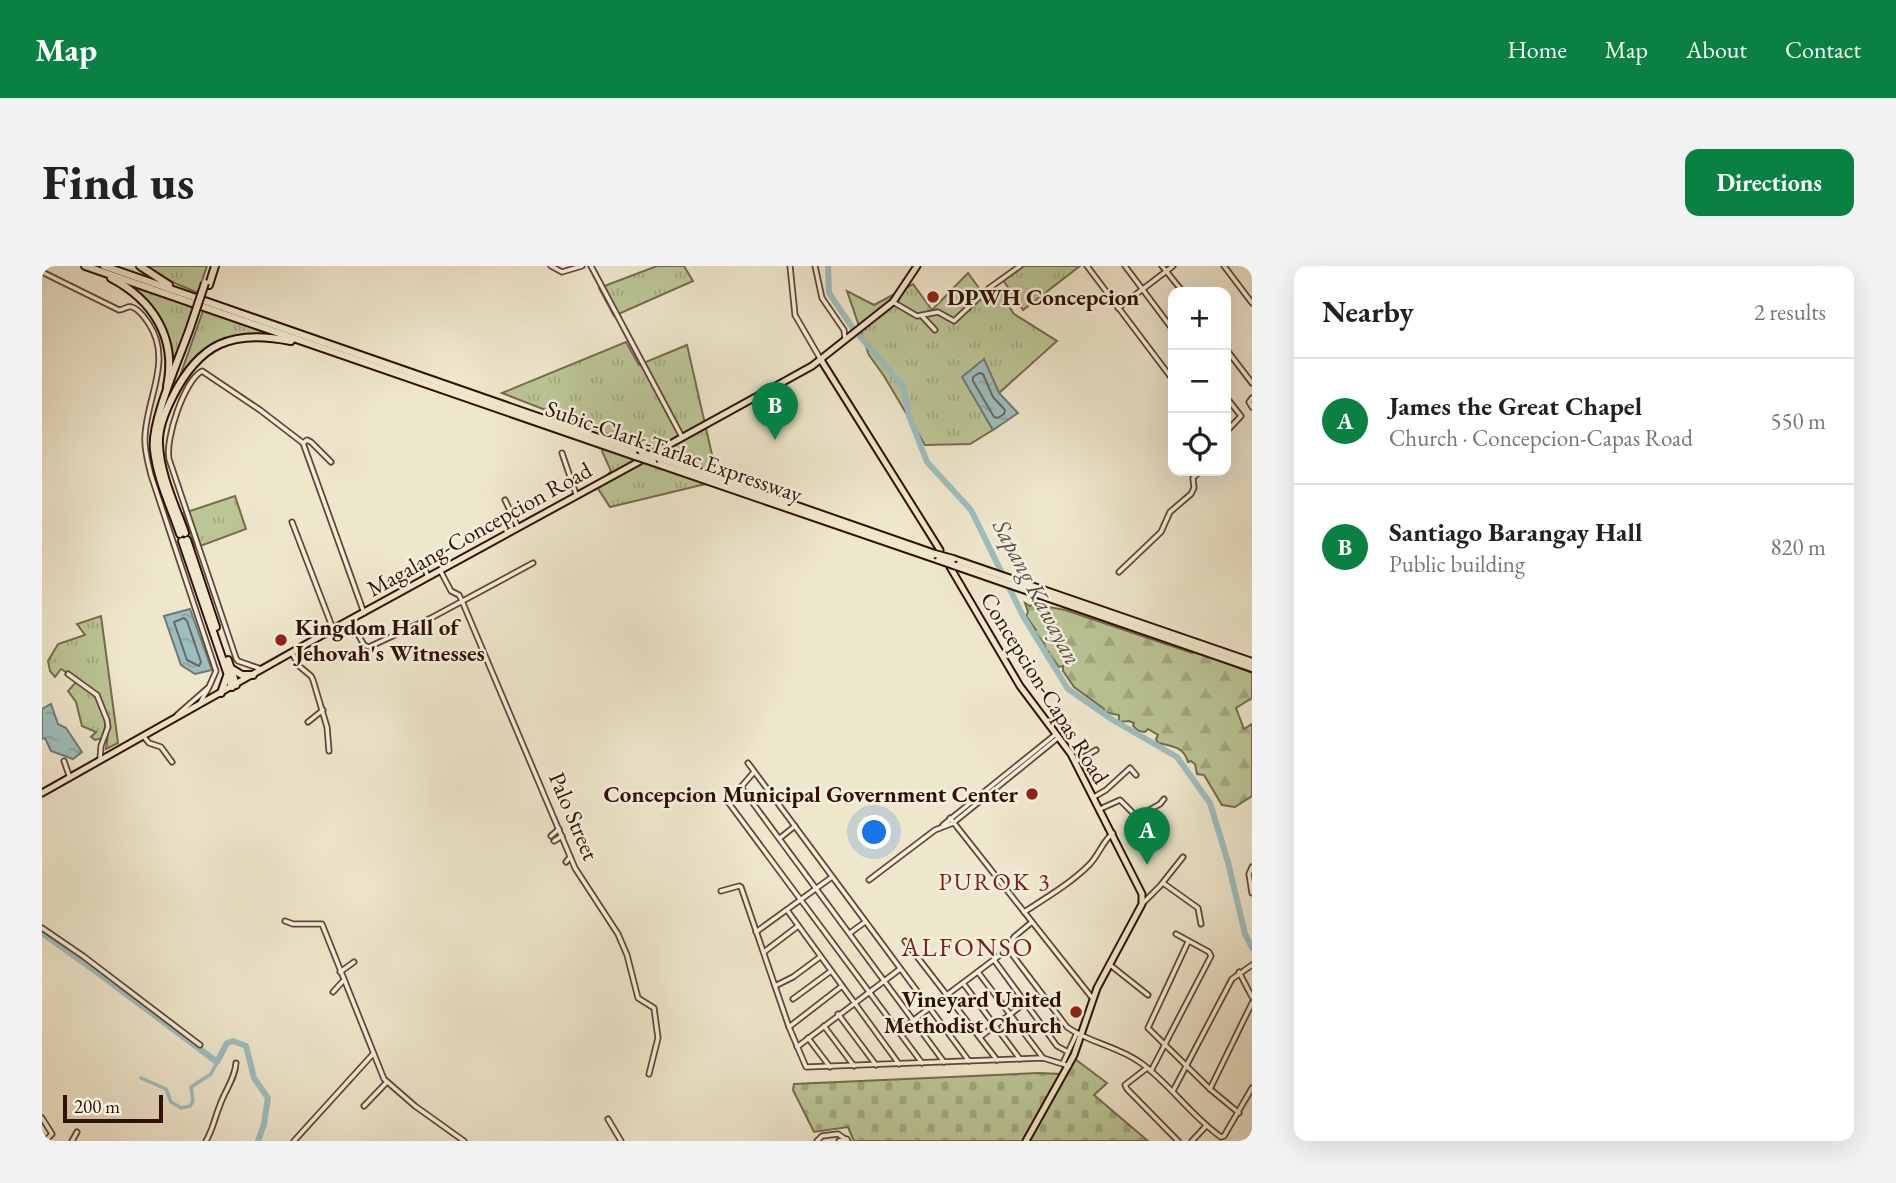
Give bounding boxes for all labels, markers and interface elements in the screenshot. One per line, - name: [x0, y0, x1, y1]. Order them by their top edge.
- text: Map: [35, 28, 97, 71]
- text: Home: [1507, 34, 1567, 65]
- text: Map: [1605, 34, 1648, 65]
- text: About: [1686, 34, 1747, 65]
- text: Contact: [1785, 34, 1861, 65]
- button: Directions: [1685, 149, 1854, 216]
- text: Find us: [42, 150, 194, 214]
- place label: DPWH Concepcion: [947, 282, 1139, 312]
- map controls: [1168, 287, 1231, 476]
- button: +: [1168, 287, 1231, 350]
- marker: DPWH Concepcion: [925, 289, 941, 305]
- text: Nearby: [1322, 292, 1414, 331]
- text: 2 results: [1754, 297, 1826, 327]
- button: −: [1168, 350, 1231, 413]
- pin: B: [752, 382, 798, 440]
- text: James the Great Chapel: [1389, 389, 1642, 423]
- street label: Subic-Clark-Tarlac Expressway: [542, 393, 807, 509]
- text: A: [1337, 406, 1353, 436]
- text: 550 m: [1770, 406, 1826, 436]
- button: locate: [1168, 413, 1231, 476]
- text: Church · Concepcion-Capas Road: [1389, 423, 1693, 453]
- street label: Magalang-Concepcion Road: [361, 454, 597, 603]
- water label: Sapang Kawayan: [986, 513, 1089, 670]
- text: Santiago Barangay Hall: [1389, 515, 1642, 549]
- text: B: [1338, 532, 1352, 562]
- text: 820 m: [1770, 532, 1826, 562]
- text: Public building: [1389, 549, 1525, 579]
- street label: Concepcion-Capas Road: [974, 586, 1116, 790]
- place label: Kingdom Hall of Jehovah's Witnesses: [293, 612, 485, 668]
- marker: Kingdom Hall of Jehovah's Witnesses: [273, 632, 289, 648]
- street label: Palo Street: [542, 767, 606, 865]
- place label: Concepcion Municipal Government Center: [604, 779, 1018, 809]
- marker: Concepcion Municipal Government Center: [1024, 786, 1040, 802]
- pin: A: [1124, 807, 1170, 865]
- your location: [857, 815, 891, 849]
- district label: PUROK 3: [938, 866, 1052, 897]
- district label: ALFONSO: [901, 930, 1034, 964]
- place label: Vineyard United Methodist Church: [884, 984, 1062, 1040]
- marker: Vineyard United Methodist Church: [1068, 1004, 1084, 1020]
- scale bar: [63, 1092, 163, 1124]
- text: 200 m: [74, 1094, 120, 1119]

